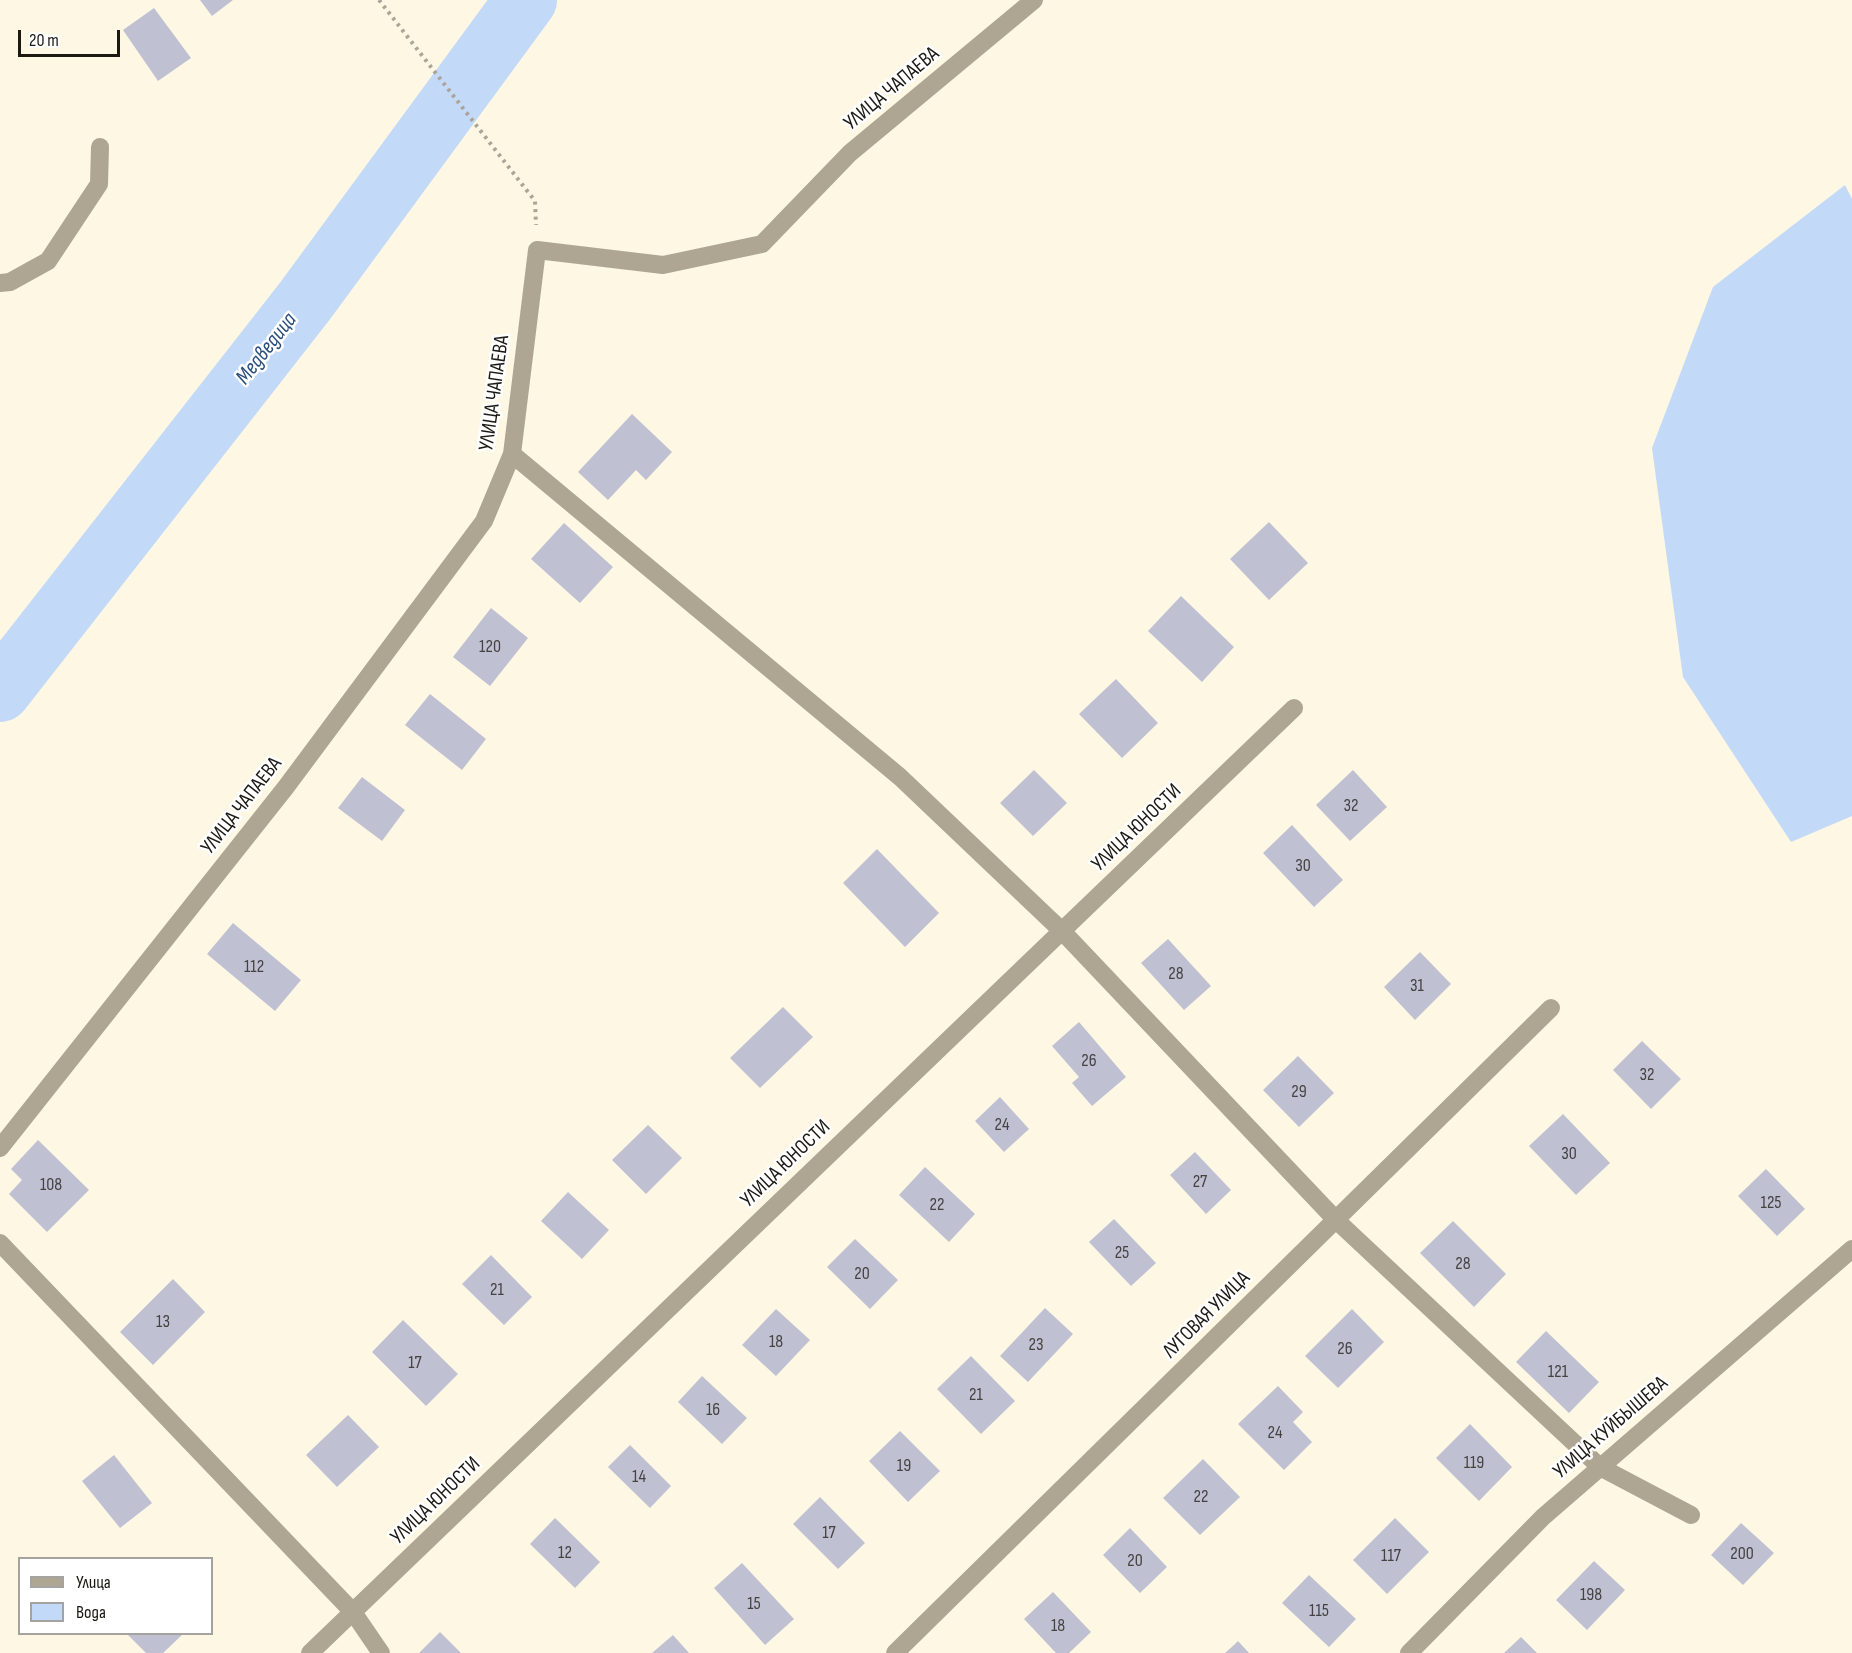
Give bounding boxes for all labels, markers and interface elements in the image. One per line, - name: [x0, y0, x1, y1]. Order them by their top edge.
- scale bar: [21, 18, 123, 56]
- text: 20 m: [29, 30, 59, 51]
- street label: УЛИЦА ЧАПАЕВА: [839, 42, 945, 136]
- water label: Медведица: [231, 308, 303, 390]
- street label: УЛИЦА ЧАПАЕВА: [474, 334, 516, 452]
- house number: 120: [479, 636, 501, 658]
- street label: УЛИЦА ЧАПАЕВА: [196, 752, 288, 860]
- street label: УЛИЦА ЮНОСТИ: [1087, 779, 1187, 877]
- house number: 32: [1344, 795, 1358, 817]
- house number: 30: [1295, 855, 1311, 877]
- house number: 112: [244, 956, 264, 978]
- house number: 28: [1168, 963, 1184, 985]
- house number: 31: [1410, 975, 1424, 997]
- house number: 26: [1081, 1050, 1097, 1072]
- house number: 32: [1640, 1064, 1654, 1086]
- house number: 29: [1291, 1081, 1307, 1103]
- house number: 24: [995, 1114, 1009, 1136]
- street label: УЛИЦА ЮНОСТИ: [736, 1115, 836, 1213]
- house number: 30: [1561, 1143, 1577, 1165]
- house number: 27: [1193, 1171, 1207, 1193]
- house number: 108: [40, 1174, 62, 1196]
- house number: 125: [1760, 1192, 1782, 1214]
- house number: 22: [930, 1194, 944, 1216]
- house number: 25: [1115, 1242, 1129, 1264]
- house number: 28: [1455, 1253, 1471, 1275]
- house number: 20: [854, 1263, 870, 1285]
- street label: ЛУГОВАЯ УЛИЦА: [1158, 1266, 1256, 1364]
- house number: 21: [490, 1279, 504, 1301]
- house number: 13: [156, 1311, 170, 1333]
- house number: 18: [769, 1331, 783, 1353]
- house number: 23: [1029, 1334, 1043, 1356]
- house number: 26: [1337, 1338, 1353, 1360]
- house number: 17: [408, 1352, 422, 1374]
- house number: 121: [1548, 1361, 1568, 1383]
- street label: УЛИЦА КУЙБЫШЕВА: [1549, 1371, 1673, 1485]
- house number: 21: [969, 1384, 983, 1406]
- house number: 16: [706, 1399, 720, 1421]
- house number: 24: [1268, 1422, 1282, 1444]
- street label: УЛИЦА ЮНОСТИ: [386, 1452, 486, 1550]
- house number: 119: [1464, 1452, 1484, 1474]
- house number: 19: [897, 1455, 911, 1477]
- house number: 14: [632, 1466, 646, 1488]
- house number: 22: [1194, 1486, 1208, 1508]
- house number: 17: [822, 1522, 836, 1544]
- house number: 12: [558, 1542, 572, 1564]
- house number: 200: [1730, 1543, 1754, 1565]
- house number: 117: [1381, 1545, 1401, 1567]
- house number: 20: [1127, 1550, 1143, 1572]
- legend: [18, 1557, 213, 1635]
- text: Улица: [76, 1572, 111, 1593]
- house number: 198: [1580, 1584, 1602, 1606]
- house number: 15: [747, 1593, 761, 1615]
- house number: 115: [1309, 1600, 1329, 1622]
- text: Вода: [76, 1602, 106, 1623]
- house number: 18: [1051, 1615, 1065, 1637]

